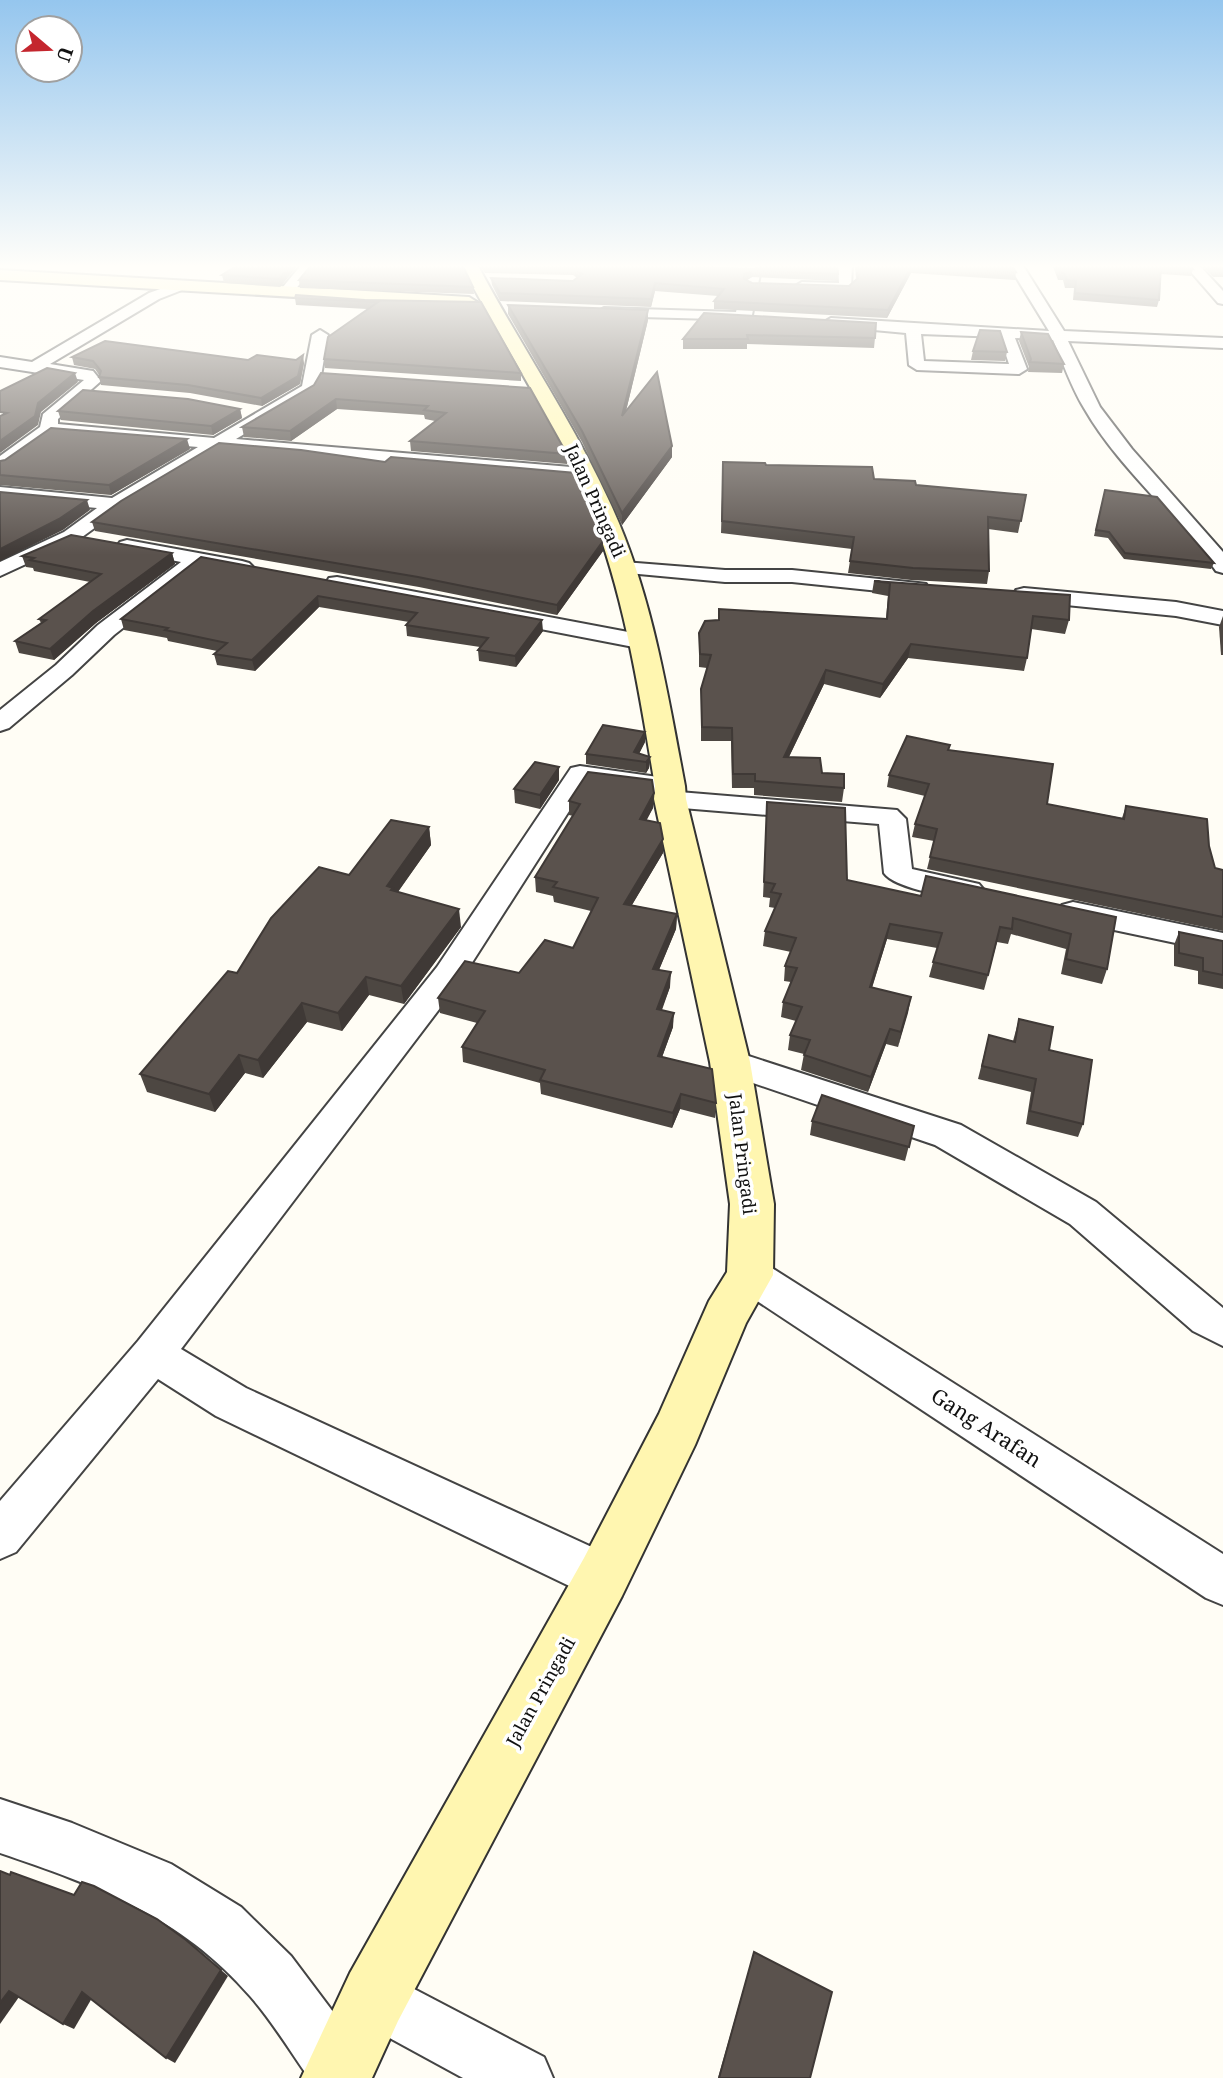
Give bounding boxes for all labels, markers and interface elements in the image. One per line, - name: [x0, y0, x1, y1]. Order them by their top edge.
- north arrow: [14, 14, 84, 84]
- text: U: [50, 44, 80, 65]
- street label: Jalan Pringadi: [560, 439, 632, 561]
- street label: Jalan Pringadi: [724, 1091, 762, 1216]
- street label: Gang Arafan: [926, 1381, 1047, 1473]
- street label: Jalan Pringadi: [500, 1632, 580, 1752]

